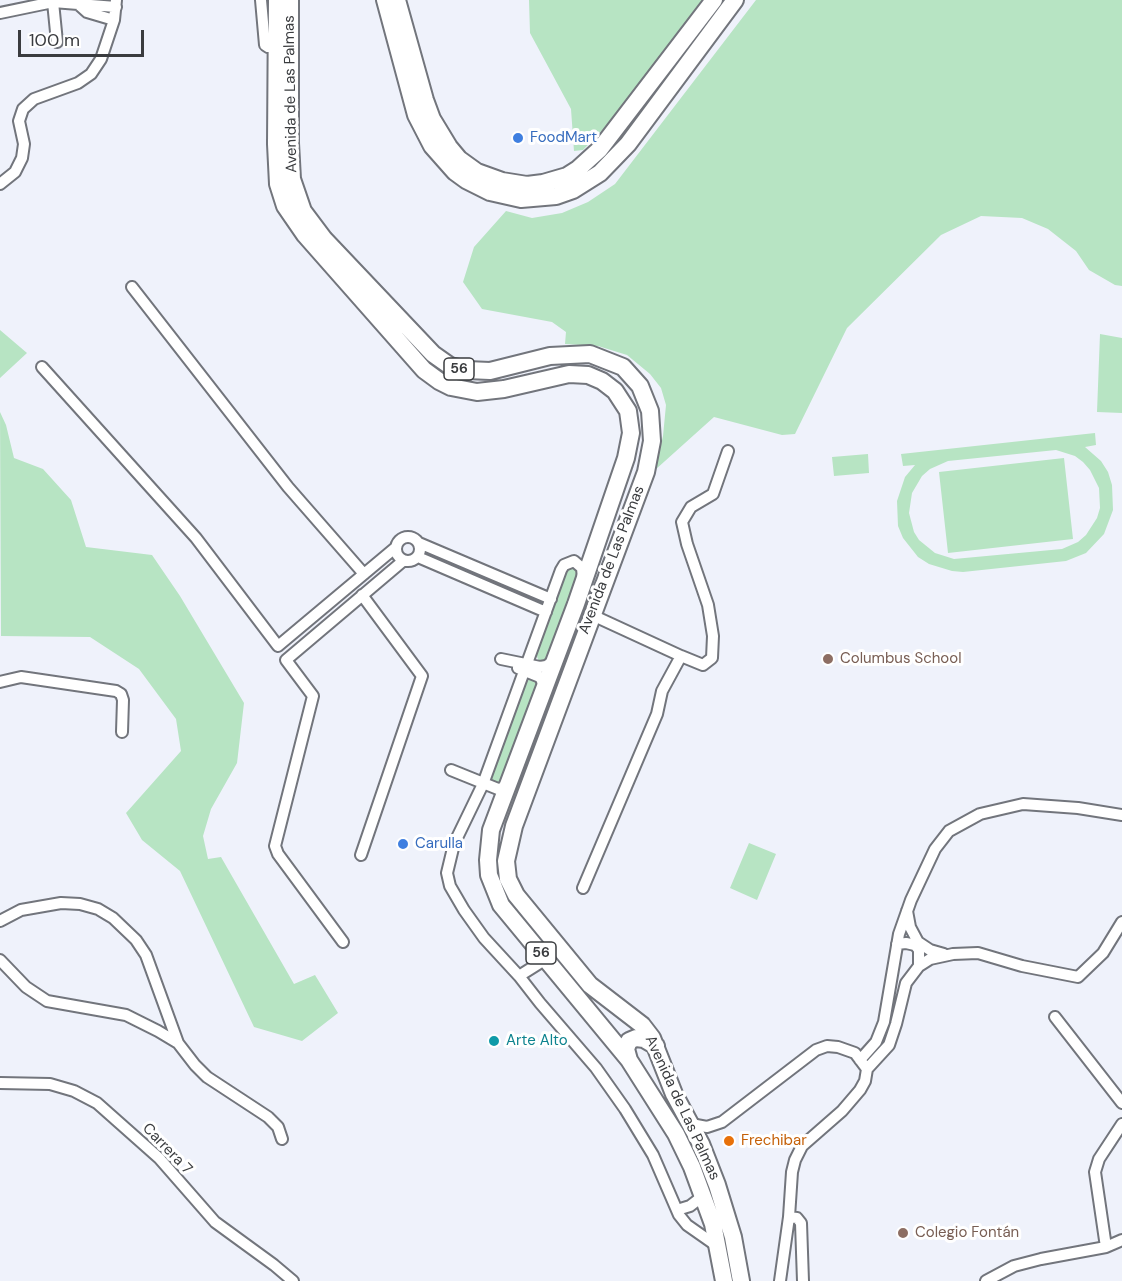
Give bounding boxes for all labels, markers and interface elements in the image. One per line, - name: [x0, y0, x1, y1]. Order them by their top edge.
- street label: Avenida de Las Palmas: [281, 15, 301, 173]
- scale bar: [21, 18, 147, 56]
- text: 100 m: [29, 28, 80, 52]
- place label: FoodMart: [530, 129, 597, 147]
- marker: FoodMart: [511, 131, 525, 145]
- road number: 56: [444, 358, 474, 380]
- street label: Avenida de Las Palmas: [575, 483, 649, 637]
- place label: Columbus School: [840, 650, 961, 668]
- marker: Columbus School: [821, 652, 835, 666]
- place label: Carulla: [415, 835, 463, 853]
- marker: Carulla: [396, 837, 410, 851]
- road number: 56: [526, 942, 556, 964]
- place label: Arte Alto: [506, 1032, 568, 1050]
- street label: Avenida de Las Palmas: [641, 1033, 723, 1183]
- marker: Arte Alto: [487, 1034, 501, 1048]
- street label: Carrera 7: [138, 1120, 196, 1178]
- place label: Frechibar: [741, 1132, 807, 1150]
- marker: Frechibar: [722, 1134, 736, 1148]
- place label: Colegio Fontán: [915, 1224, 1019, 1242]
- marker: Colegio Fontán: [896, 1226, 910, 1240]

